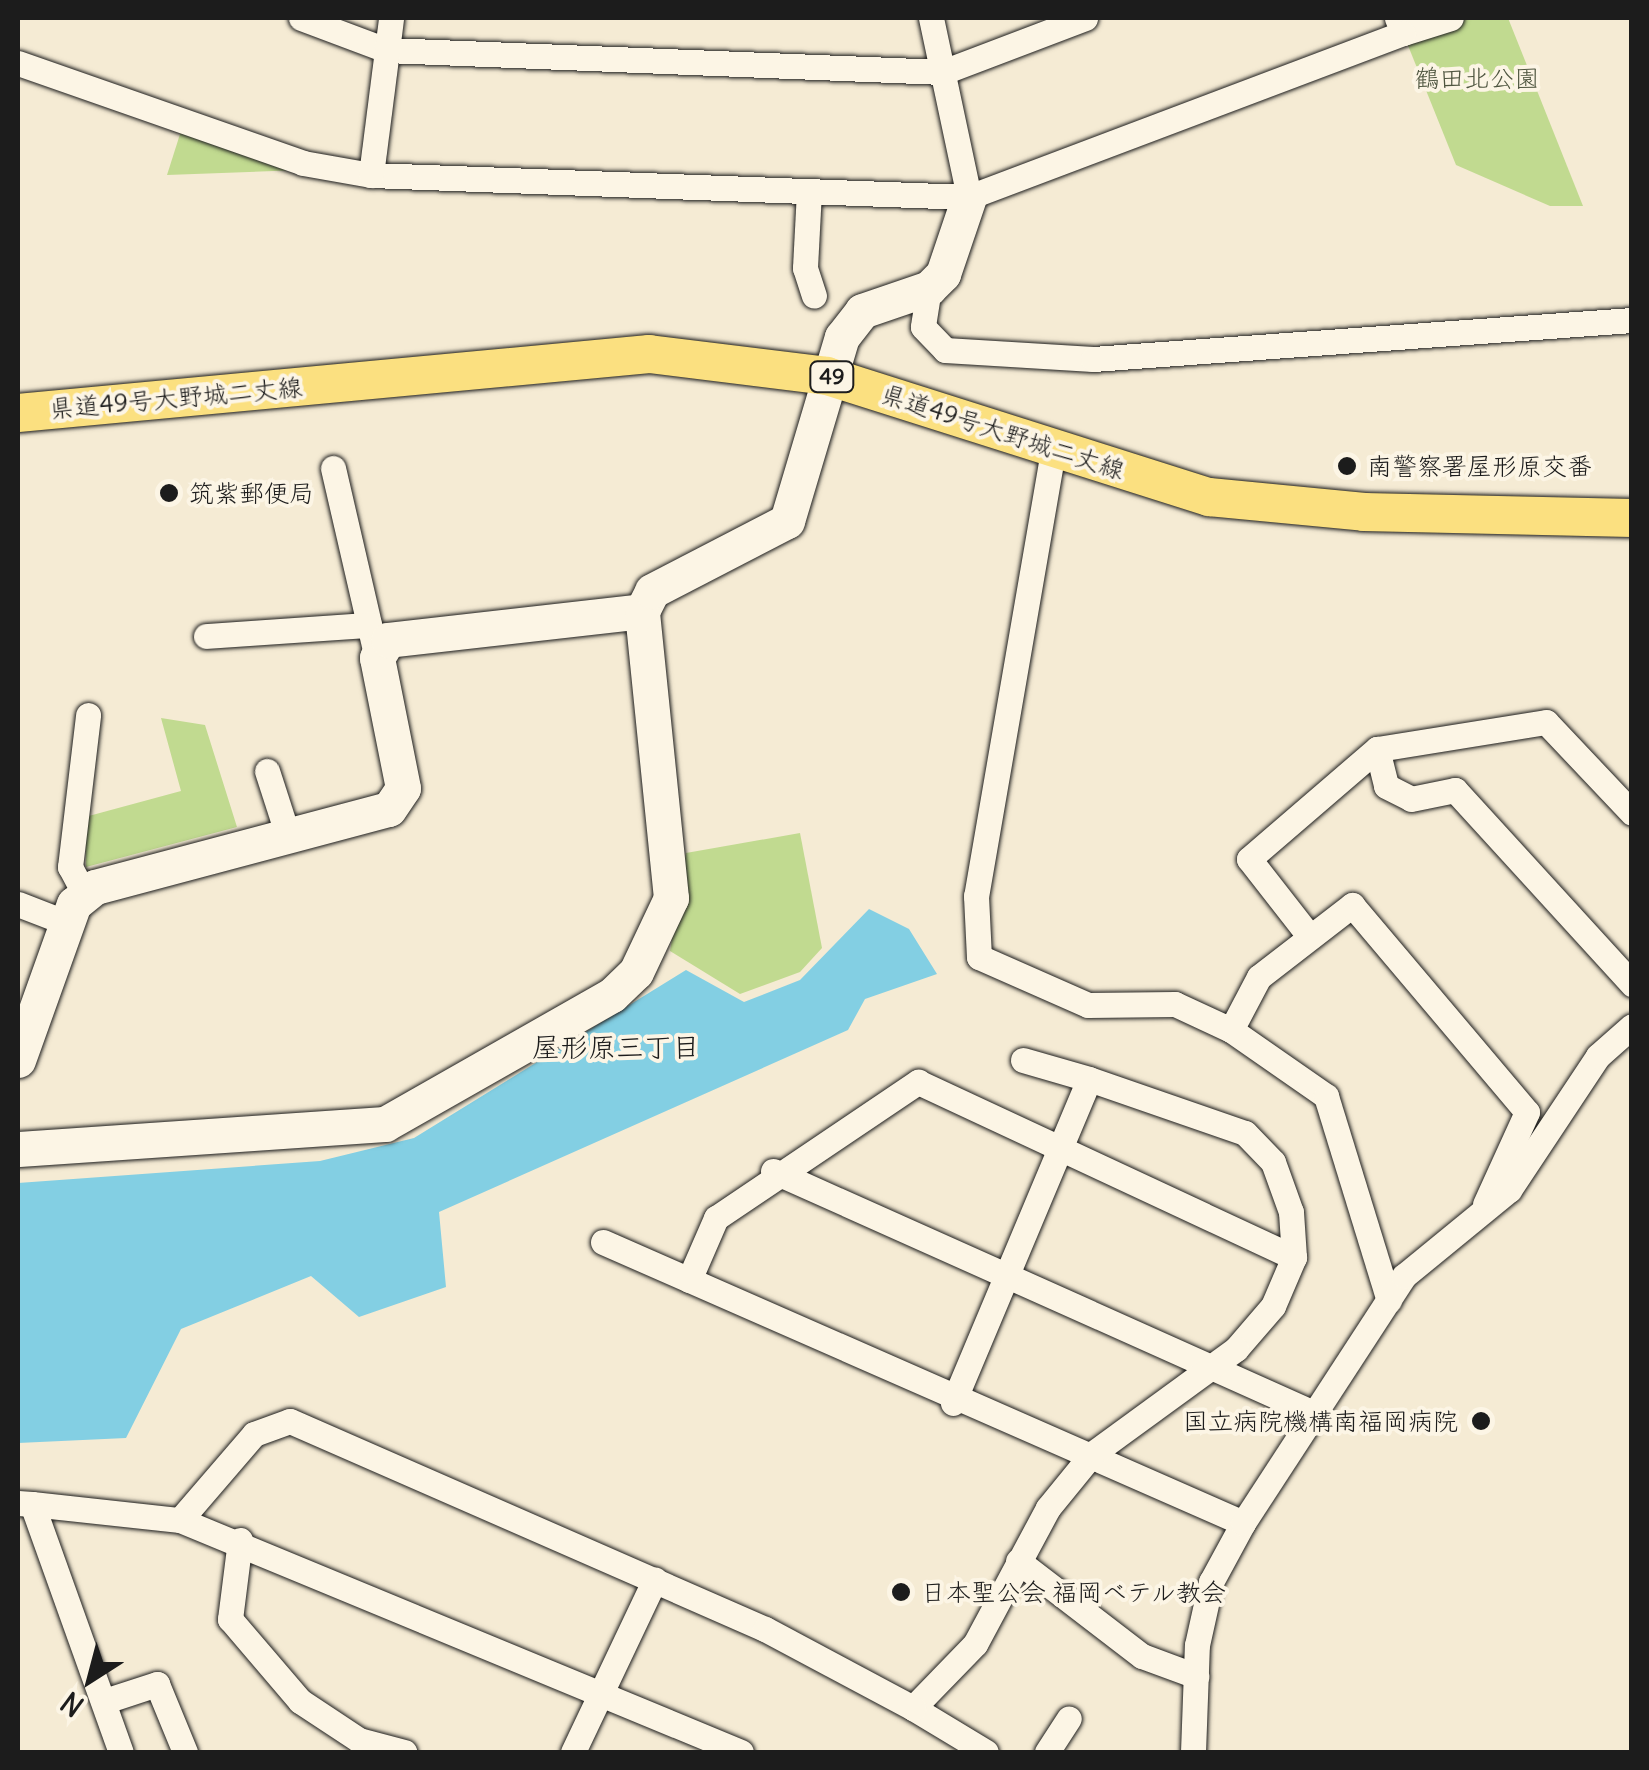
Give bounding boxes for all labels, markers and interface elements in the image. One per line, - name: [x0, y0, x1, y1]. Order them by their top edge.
- park label: 鶴田北公園: [1415, 63, 1539, 93]
- road number: 49: [807, 360, 857, 394]
- street label: 県道49号大野城二丈線: [48, 372, 304, 424]
- street label: 県道49号大野城二丈線: [878, 379, 1128, 485]
- place label: 南警察署屋形原交番: [1367, 451, 1592, 481]
- marker: 南警察署屋形原交番: [1336, 455, 1358, 477]
- place label: 筑紫郵便局: [189, 478, 314, 508]
- marker: 筑紫郵便局: [158, 482, 180, 504]
- district label: 屋形原三丁目: [532, 1030, 700, 1064]
- place label: 国立病院機構南福岡病院: [1183, 1406, 1458, 1436]
- marker: 国立病院機構南福岡病院: [1468, 1408, 1494, 1434]
- place label: 日本聖公会 福岡ベテル教会: [921, 1577, 1227, 1607]
- marker: 日本聖公会 福岡ベテル教会: [890, 1581, 912, 1603]
- north arrow: [40, 1630, 140, 1730]
- text: N: [54, 1684, 91, 1725]

